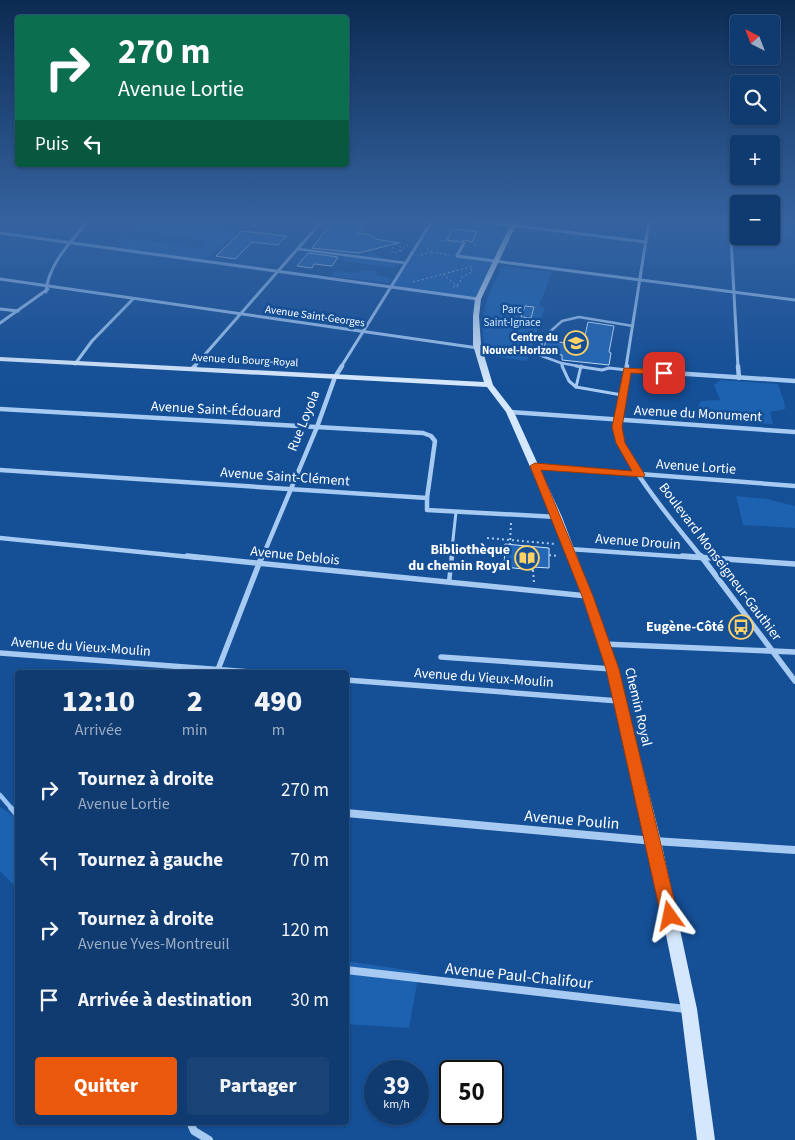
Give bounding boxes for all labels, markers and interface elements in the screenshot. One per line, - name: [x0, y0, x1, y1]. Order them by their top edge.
- north arrow: [730, 15, 780, 65]
- map controls: [730, 15, 780, 245]
- text: 270 m: [118, 27, 210, 77]
- icon: right: [35, 35, 100, 100]
- text: Avenue Lortie: [118, 73, 244, 105]
- button: search: [730, 75, 780, 125]
- icon: left: [79, 130, 107, 158]
- text: Puis: [35, 131, 69, 158]
- button: +: [730, 135, 780, 185]
- button: −: [730, 195, 780, 245]
- street label: Avenue Saint-Georges: [264, 302, 366, 330]
- park label: Parc Saint-Ignace: [483, 302, 541, 330]
- place label: Centre du Nouvel-Horizon: [482, 330, 558, 358]
- school or university icon: Centre du Nouvel-Horizon: [563, 330, 589, 356]
- street label: Avenue du Bourg-Royal: [191, 350, 299, 370]
- pin: [643, 352, 685, 394]
- icon: arrive: [650, 359, 678, 387]
- street label: Rue Loyola: [283, 387, 325, 455]
- street label: Avenue Saint-Édouard: [151, 397, 281, 423]
- street label: Avenue du Monument: [634, 401, 763, 427]
- street label: Avenue Lortie: [655, 454, 737, 480]
- street label: Avenue Saint-Clément: [220, 462, 351, 492]
- street label: Boulevard Monseigneur-Gauthier: [654, 479, 786, 645]
- street label: Avenue Drouin: [595, 529, 681, 555]
- place label: Bibliothèque du chemin Royal: [408, 540, 510, 576]
- street label: Avenue Deblois: [249, 541, 341, 571]
- library icon: Bibliothèque du chemin Royal: [514, 545, 540, 571]
- bus stop icon: Eugène-Côté: [728, 614, 754, 640]
- place label: Eugène-Côté: [646, 617, 724, 637]
- street label: Avenue du Vieux-Moulin: [11, 632, 151, 662]
- street label: Avenue du Vieux-Moulin: [414, 663, 554, 693]
- street label: Chemin Royal: [619, 666, 657, 749]
- text: 12:10: [62, 680, 135, 723]
- text: 2: [187, 680, 203, 723]
- text: 490: [254, 680, 302, 723]
- text: Arrivée: [75, 719, 122, 741]
- text: min: [182, 719, 208, 741]
- text: m: [272, 719, 285, 741]
- text: Tournez à droite: [78, 766, 214, 793]
- icon: right: [35, 776, 63, 804]
- text: 270 m: [281, 777, 329, 804]
- text: Avenue Lortie: [78, 793, 170, 815]
- street label: Avenue Poulin: [524, 805, 620, 835]
- icon: left: [35, 846, 63, 874]
- text: Tournez à gauche: [78, 847, 223, 874]
- text: 70 m: [291, 847, 329, 874]
- position arrow: [643, 889, 695, 941]
- text: Tournez à droite: [78, 906, 214, 933]
- icon: right: [35, 916, 63, 944]
- text: 120 m: [281, 917, 329, 944]
- text: Avenue Yves-Montreuil: [78, 933, 230, 955]
- street label: Avenue Paul-Chalifour: [444, 957, 594, 995]
- icon: arrive: [35, 986, 63, 1014]
- text: Arrivée à destination: [78, 987, 252, 1014]
- text: 30 m: [291, 987, 329, 1014]
- button: Quitter: [35, 1057, 177, 1115]
- button: Partager: [187, 1057, 329, 1115]
- speed limit sign: 50: [439, 1060, 504, 1125]
- text: 39: [383, 1068, 410, 1104]
- text: km/h: [383, 1096, 410, 1113]

